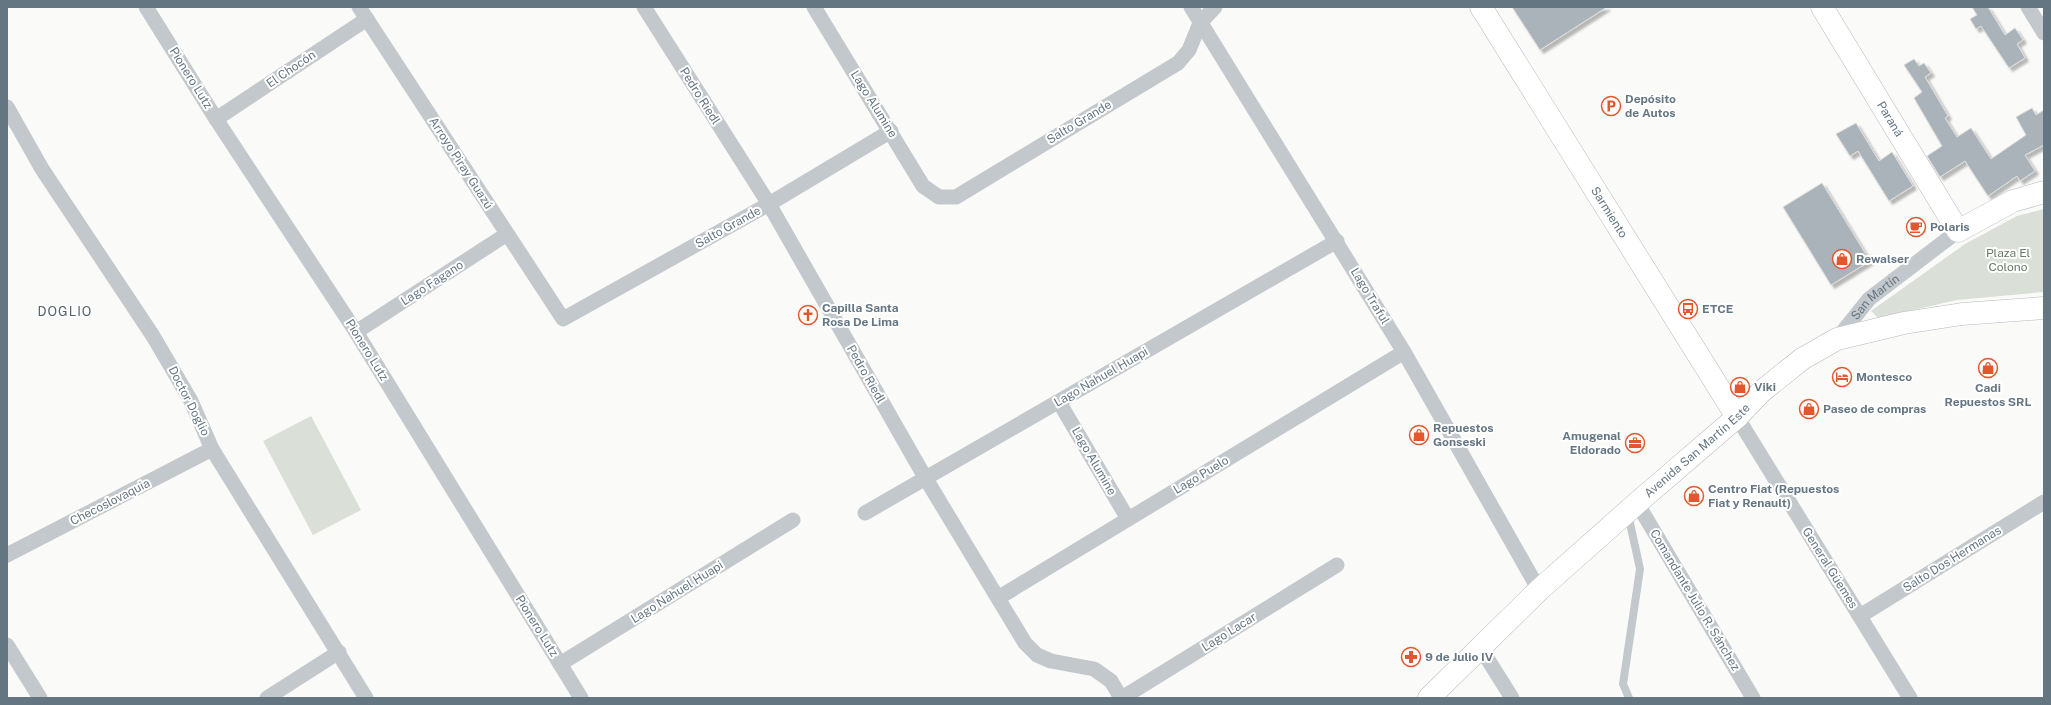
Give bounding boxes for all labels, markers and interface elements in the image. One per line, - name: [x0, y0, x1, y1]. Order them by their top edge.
- street label: Pionero Lutz: [167, 45, 216, 111]
- street label: El Chocón: [264, 47, 318, 90]
- street label: Pedro Riedl: [677, 65, 723, 127]
- street label: Lago Alumine: [848, 68, 900, 140]
- place label: Depósito de Autos: [1625, 92, 1676, 120]
- parking icon: Depósito de Autos: [1600, 95, 1622, 117]
- street label: Salto Grande: [1044, 97, 1114, 147]
- street label: Paraná: [1874, 99, 1906, 139]
- street label: Arroyo Piray Guazú: [426, 115, 496, 211]
- street label: Sarmiento: [1588, 184, 1630, 241]
- street label: Salto Grande: [693, 203, 763, 251]
- cafe icon: Polaris: [1905, 216, 1927, 238]
- place label: Polaris: [1930, 220, 1970, 234]
- park label: Plaza El Colono: [1986, 246, 2030, 274]
- shop icon: Rewalser: [1831, 248, 1853, 270]
- place label: Rewalser: [1856, 252, 1909, 266]
- street label: Lago Fagano: [398, 258, 466, 308]
- street label: Lago Traful: [1348, 265, 1392, 327]
- street label: San Martín: [1848, 271, 1902, 323]
- bus stop icon: ETCE: [1677, 298, 1699, 320]
- place label: Capilla Santa Rosa De Lima: [822, 301, 899, 329]
- place label: ETCE: [1702, 302, 1733, 316]
- district label: DOGLIO: [38, 304, 92, 319]
- church icon: Capilla Santa Rosa De Lima: [797, 304, 819, 326]
- street label: Pionero Lutz: [343, 317, 392, 383]
- street label: Pedro Riedl: [844, 343, 888, 406]
- street label: Lago Nahuel Huapi: [1052, 344, 1150, 410]
- shop icon: Cadi Repuestos SRL: [1977, 357, 1999, 379]
- street label: Doctor Doglio: [165, 364, 213, 438]
- hotel icon: Montesco: [1831, 366, 1853, 388]
- place label: Montesco: [1856, 370, 1912, 384]
- shop icon: Viki: [1729, 376, 1751, 398]
- place label: Viki: [1754, 380, 1776, 394]
- place label: Cadi Repuestos SRL: [1945, 381, 2031, 409]
- shop icon: Paseo de compras: [1798, 398, 1820, 420]
- street label: Avenida San Martín Este: [1642, 401, 1753, 500]
- place label: Paseo de compras: [1823, 402, 1926, 416]
- place label: Repuestos Gonseski: [1433, 421, 1494, 449]
- street label: Lago Alumine: [1069, 424, 1119, 498]
- shop icon: Repuestos Gonseski: [1408, 424, 1430, 446]
- place label: Amugenal Eldorado: [1562, 429, 1621, 457]
- office icon: Amugenal Eldorado: [1624, 432, 1646, 454]
- street label: Lago Puelo: [1171, 453, 1231, 497]
- street label: Checoslovaquia: [68, 476, 152, 528]
- place label: Centro Fiat (Repuestos Fiat y Renault): [1708, 482, 1839, 510]
- shop icon: Centro Fiat (Repuestos Fiat y Renault): [1683, 485, 1705, 507]
- street label: Salto Dos Hermanas: [1900, 523, 2004, 595]
- street label: General Güemes: [1799, 525, 1861, 611]
- street label: Comandante Julio R. Sánchez: [1647, 527, 1743, 673]
- street label: Lago Nahuel Huapi: [628, 558, 726, 626]
- street label: Pionero Lutz: [513, 593, 562, 659]
- street label: Lago Lacar: [1199, 610, 1259, 654]
- pharmacy icon: 9 de Julio IV: [1400, 646, 1422, 668]
- place label: 9 de Julio IV: [1425, 650, 1494, 664]

